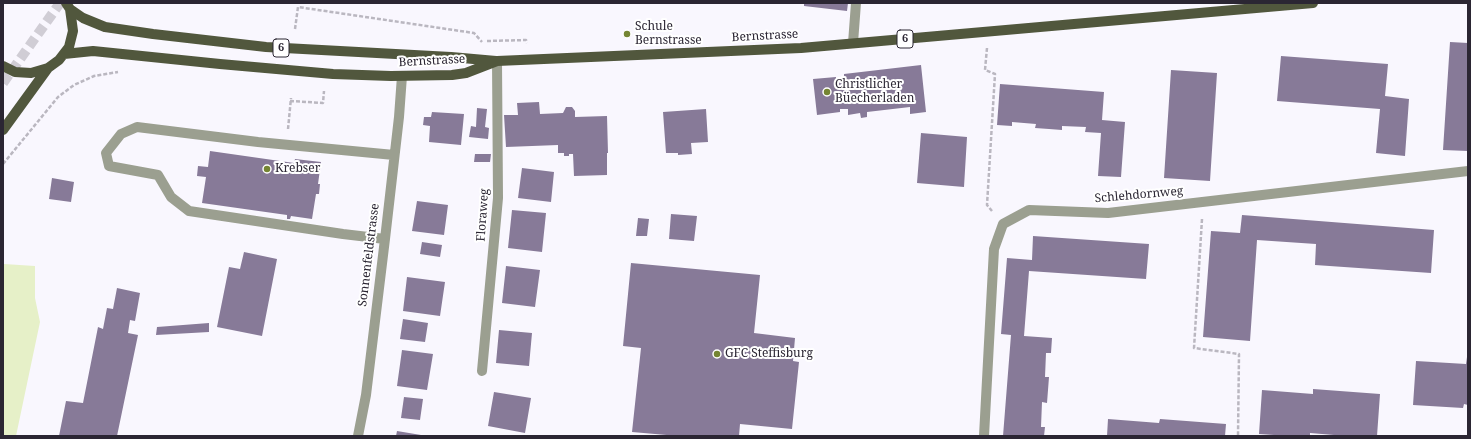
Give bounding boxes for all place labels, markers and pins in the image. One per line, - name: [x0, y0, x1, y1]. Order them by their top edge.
- place label: Schule Bernstrasse: [635, 20, 702, 48]
- marker: Schule Bernstrasse: [622, 29, 632, 39]
- place label: Christlicher Büecherladen: [835, 78, 914, 106]
- marker: Christlicher Büecherladen: [822, 87, 832, 97]
- place label: Krebser: [275, 162, 320, 176]
- marker: Krebser: [262, 164, 272, 174]
- place label: GFC Steffisburg: [725, 347, 813, 361]
- marker: GFC Steffisburg: [712, 349, 722, 359]

